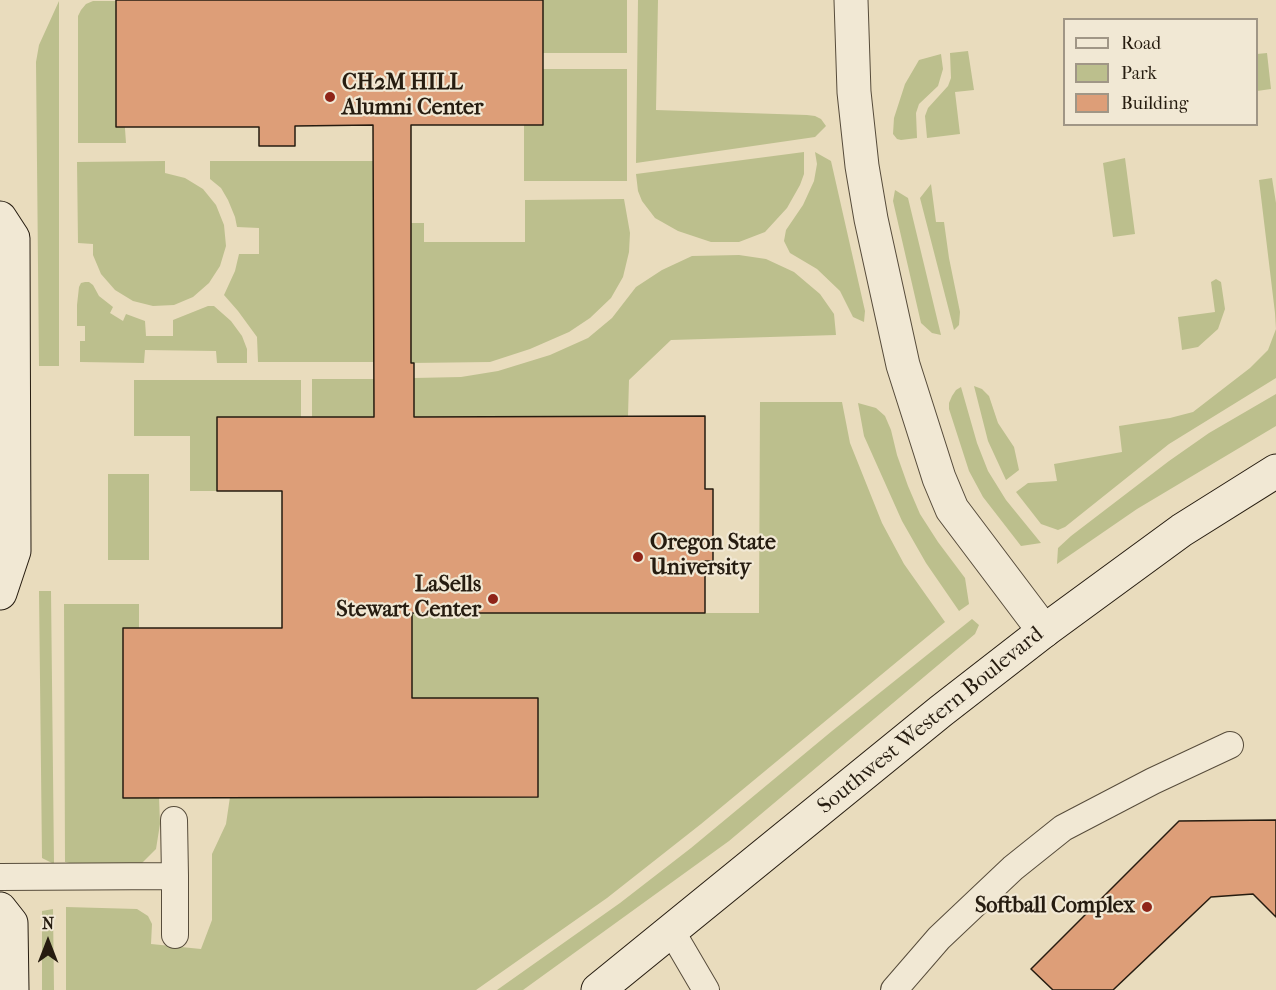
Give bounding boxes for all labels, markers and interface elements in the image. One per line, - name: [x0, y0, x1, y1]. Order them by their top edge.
- legend: [1063, 18, 1258, 126]
- text: Road: [1121, 33, 1161, 54]
- text: Park: [1121, 63, 1157, 84]
- place label: CH2M HILL Alumni Center: [342, 71, 483, 122]
- marker: CH2M HILL Alumni Center: [323, 90, 337, 104]
- text: Building: [1121, 93, 1188, 114]
- place label: Oregon State University: [650, 531, 776, 582]
- marker: Oregon State University: [631, 550, 645, 564]
- place label: LaSells Stewart Center: [336, 573, 481, 624]
- marker: LaSells Stewart Center: [486, 592, 500, 606]
- street label: Southwest Western Boulevard: [813, 622, 1049, 820]
- place label: Softball Complex: [975, 894, 1135, 920]
- marker: Softball Complex: [1140, 900, 1154, 914]
- north arrow: [18, 912, 78, 972]
- text: N: [42, 914, 54, 933]

